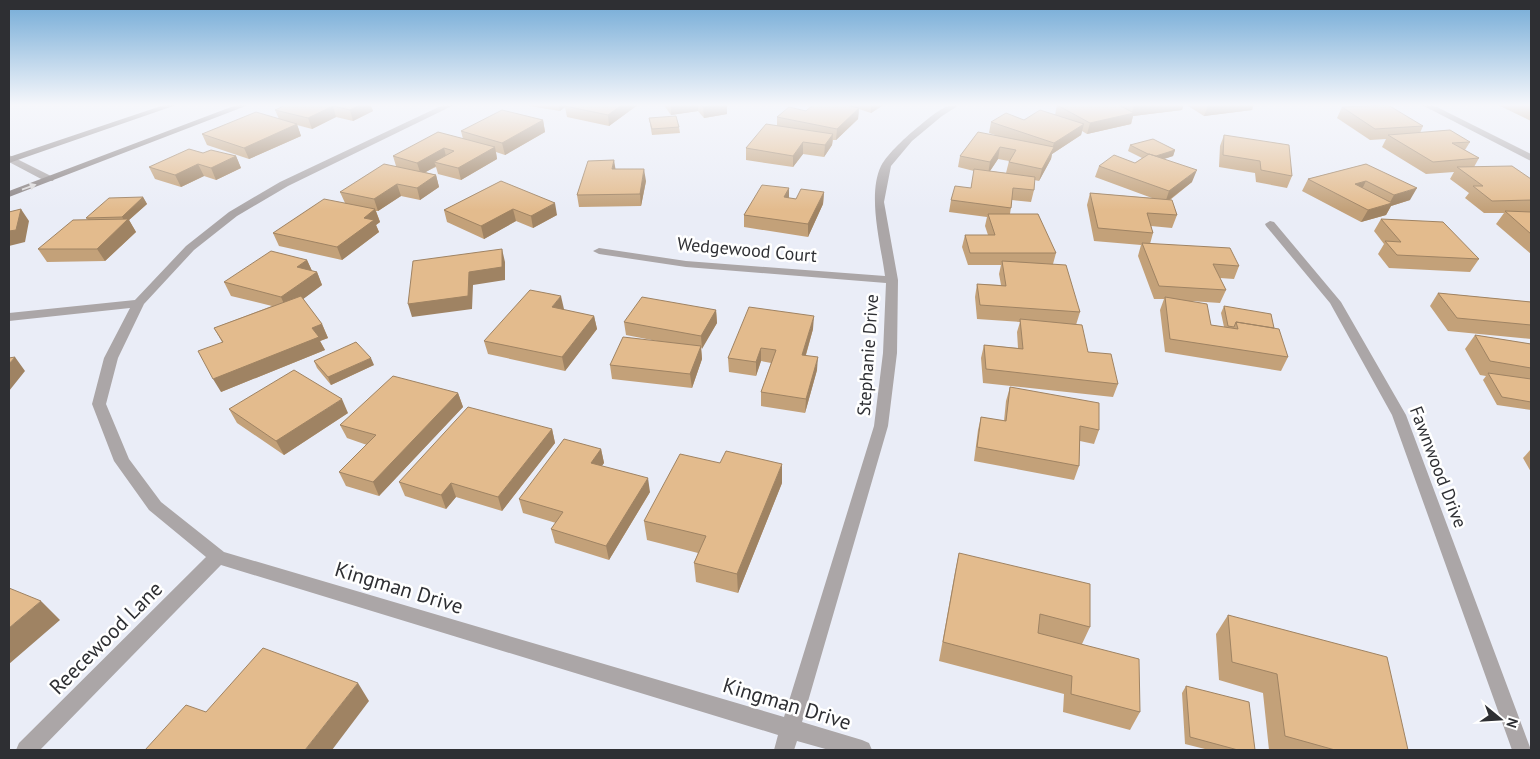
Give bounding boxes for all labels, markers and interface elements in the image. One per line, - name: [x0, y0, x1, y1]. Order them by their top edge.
- one-way arrow: [21, 183, 36, 190]
- street label: Wedgewood Court: [676, 232, 818, 267]
- street label: Stephanie Drive: [852, 293, 883, 417]
- street label: Fawnwood Drive: [1405, 403, 1472, 531]
- street label: Kingman Drive: [332, 555, 467, 620]
- street label: Reecewood Lane: [43, 575, 168, 700]
- street label: Kingman Drive: [720, 671, 855, 736]
- north arrow: [1475, 694, 1525, 744]
- text: N: [1502, 716, 1522, 730]

